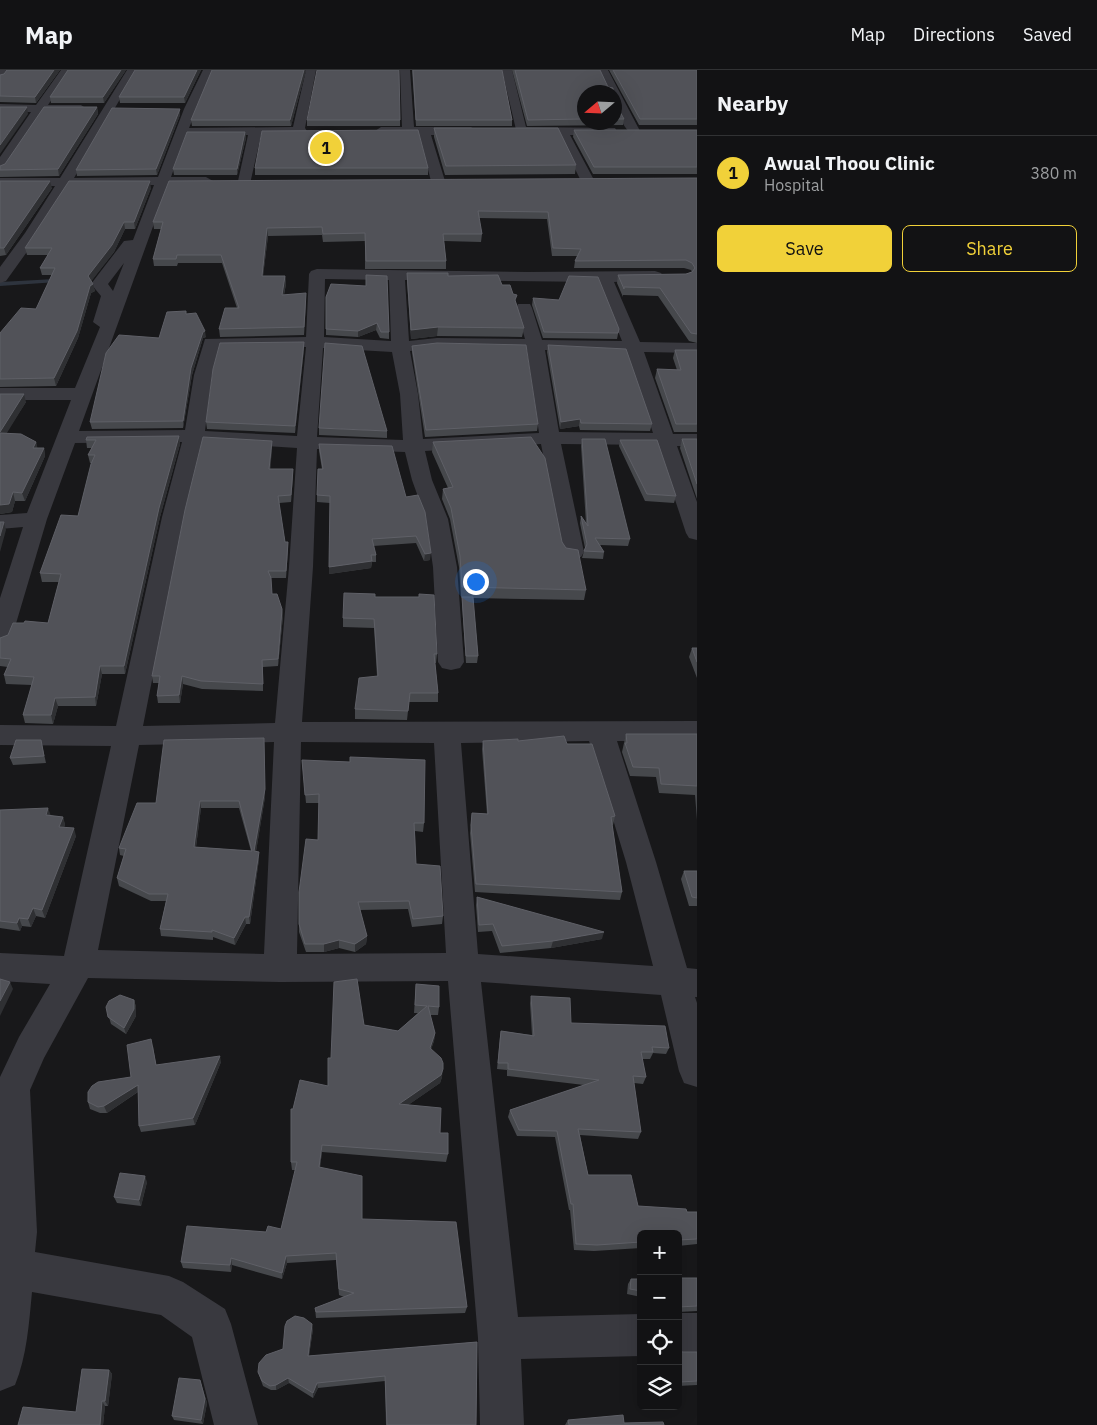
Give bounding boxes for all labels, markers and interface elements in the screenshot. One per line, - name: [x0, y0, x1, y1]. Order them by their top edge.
- text: Map: [25, 19, 73, 51]
- text: Map: [850, 23, 885, 46]
- text: Directions: [913, 23, 995, 46]
- text: Saved: [1023, 23, 1072, 46]
- north arrow: [577, 85, 622, 130]
- text: Nearby: [717, 89, 788, 117]
- pin: 1: [310, 129, 342, 167]
- text: Awual Thoou Clinic: [764, 151, 935, 175]
- text: 1: [728, 163, 738, 183]
- text: 380 m: [1030, 163, 1077, 183]
- text: Hospital: [764, 175, 824, 195]
- button: Save: [717, 225, 892, 272]
- button: Share: [902, 225, 1077, 272]
- your location: [463, 569, 489, 595]
- map controls: [637, 1230, 682, 1410]
- button: +: [637, 1230, 682, 1275]
- button: −: [637, 1275, 682, 1320]
- button: locate: [637, 1320, 682, 1365]
- button: layers: [637, 1365, 682, 1410]

